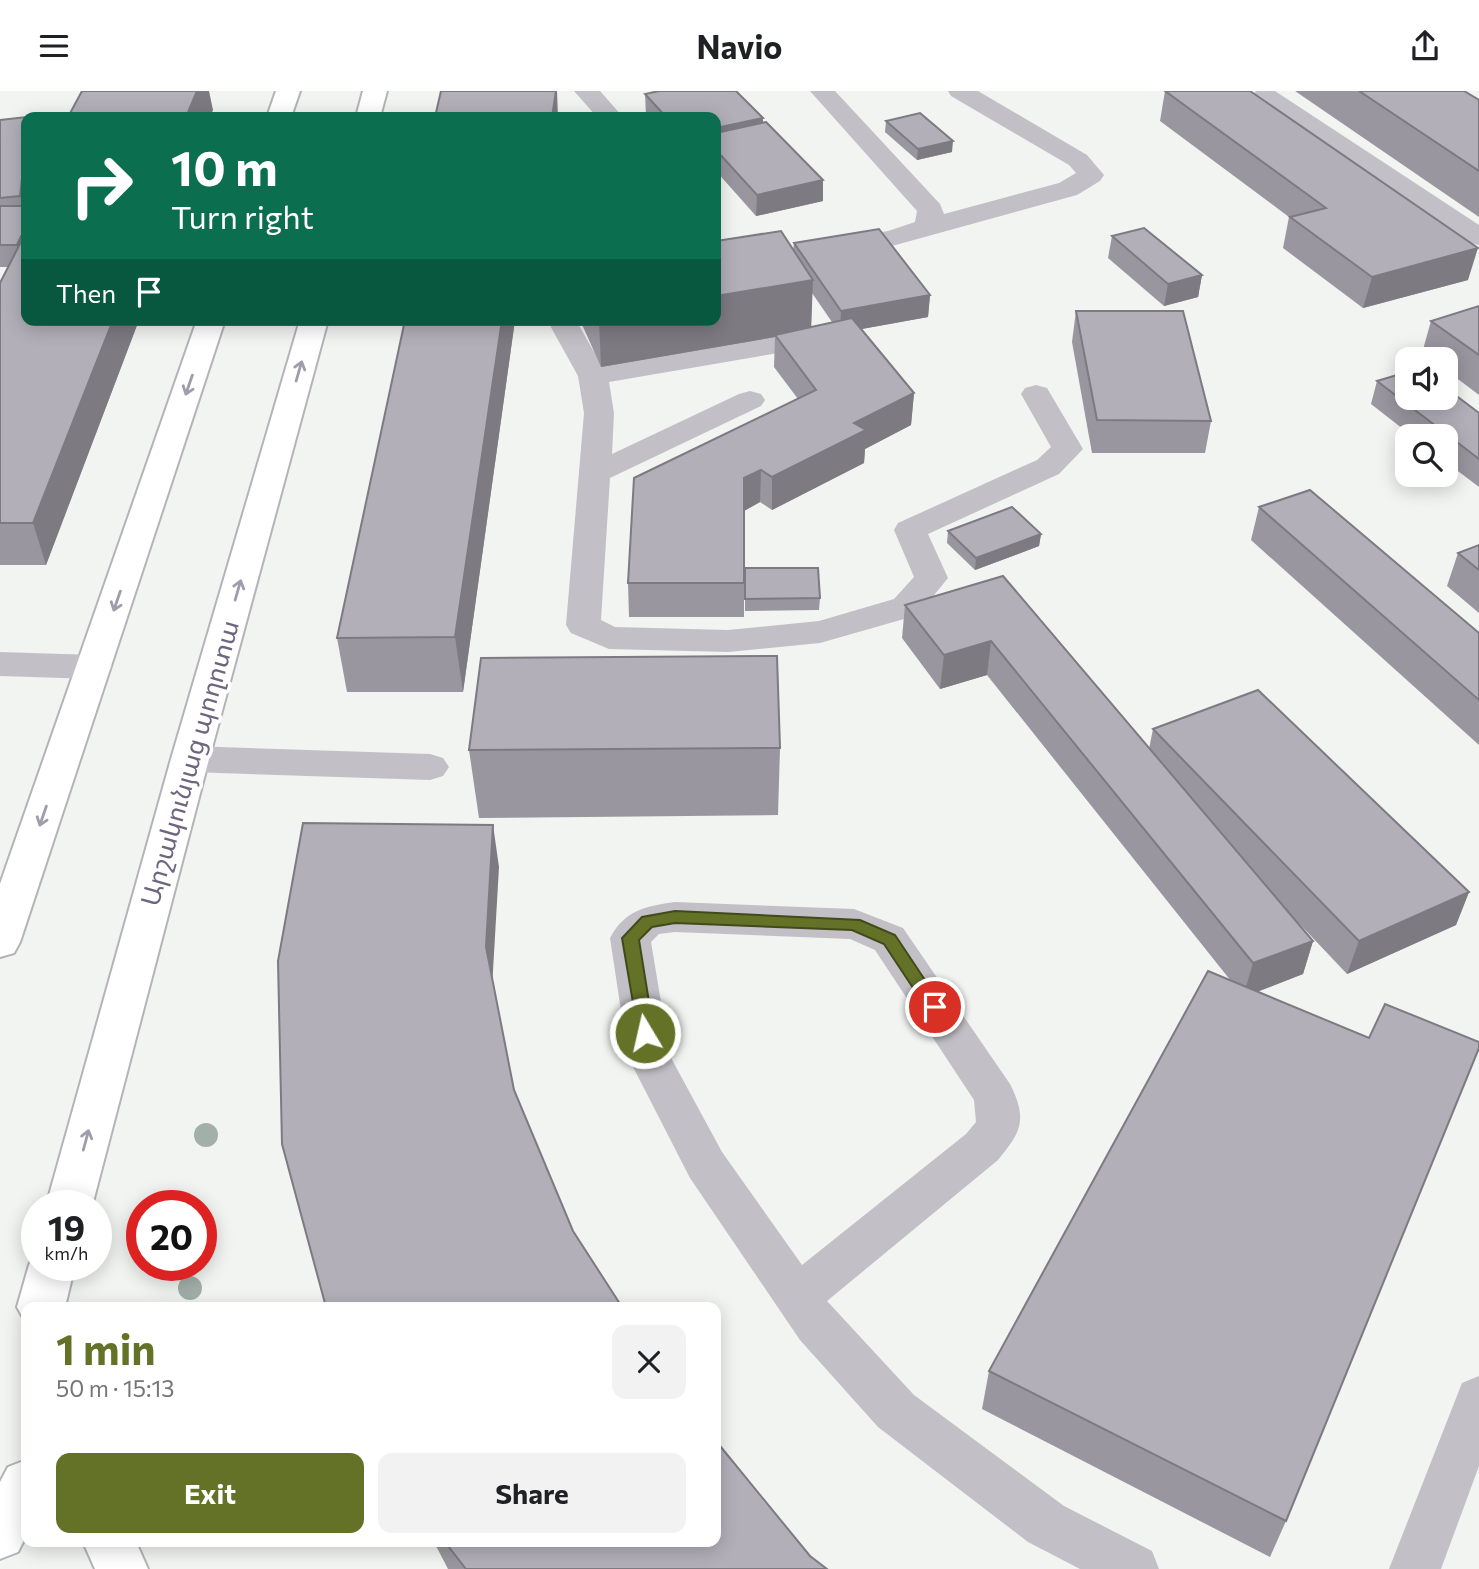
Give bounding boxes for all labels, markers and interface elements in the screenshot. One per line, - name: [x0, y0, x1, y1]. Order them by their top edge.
- text: Navio: [697, 26, 782, 66]
- icon: menu: [35, 27, 73, 65]
- icon: share: [1406, 27, 1444, 65]
- text: 10 m: [171, 136, 278, 196]
- icon: right: [56, 140, 147, 231]
- text: Turn right: [171, 196, 314, 236]
- icon: arrive: [130, 273, 168, 311]
- text: Then: [56, 277, 116, 308]
- map controls: [1395, 347, 1458, 487]
- button: sound: [1395, 347, 1458, 410]
- one-way arrow: [294, 360, 307, 382]
- one-way arrow: [182, 374, 195, 396]
- button: search: [1395, 424, 1458, 487]
- one-way arrow: [232, 579, 245, 602]
- one-way arrow: [110, 589, 122, 611]
- street label: Արշակունյաց պողոտա: [133, 616, 245, 909]
- one-way arrow: [36, 804, 48, 826]
- pin: [905, 977, 965, 1037]
- icon: arrive: [916, 988, 954, 1026]
- position arrow: [608, 996, 682, 1070]
- one-way arrow: [81, 1129, 94, 1151]
- speed limit sign: 20: [126, 1190, 217, 1281]
- text: 19: [48, 1205, 85, 1248]
- text: km/h: [45, 1242, 88, 1264]
- text: 1 min: [56, 1322, 156, 1374]
- button: close: [612, 1325, 686, 1399]
- text: 50 m · 15:13: [56, 1374, 174, 1402]
- button: Exit: [56, 1453, 364, 1533]
- button: Share: [378, 1453, 686, 1533]

